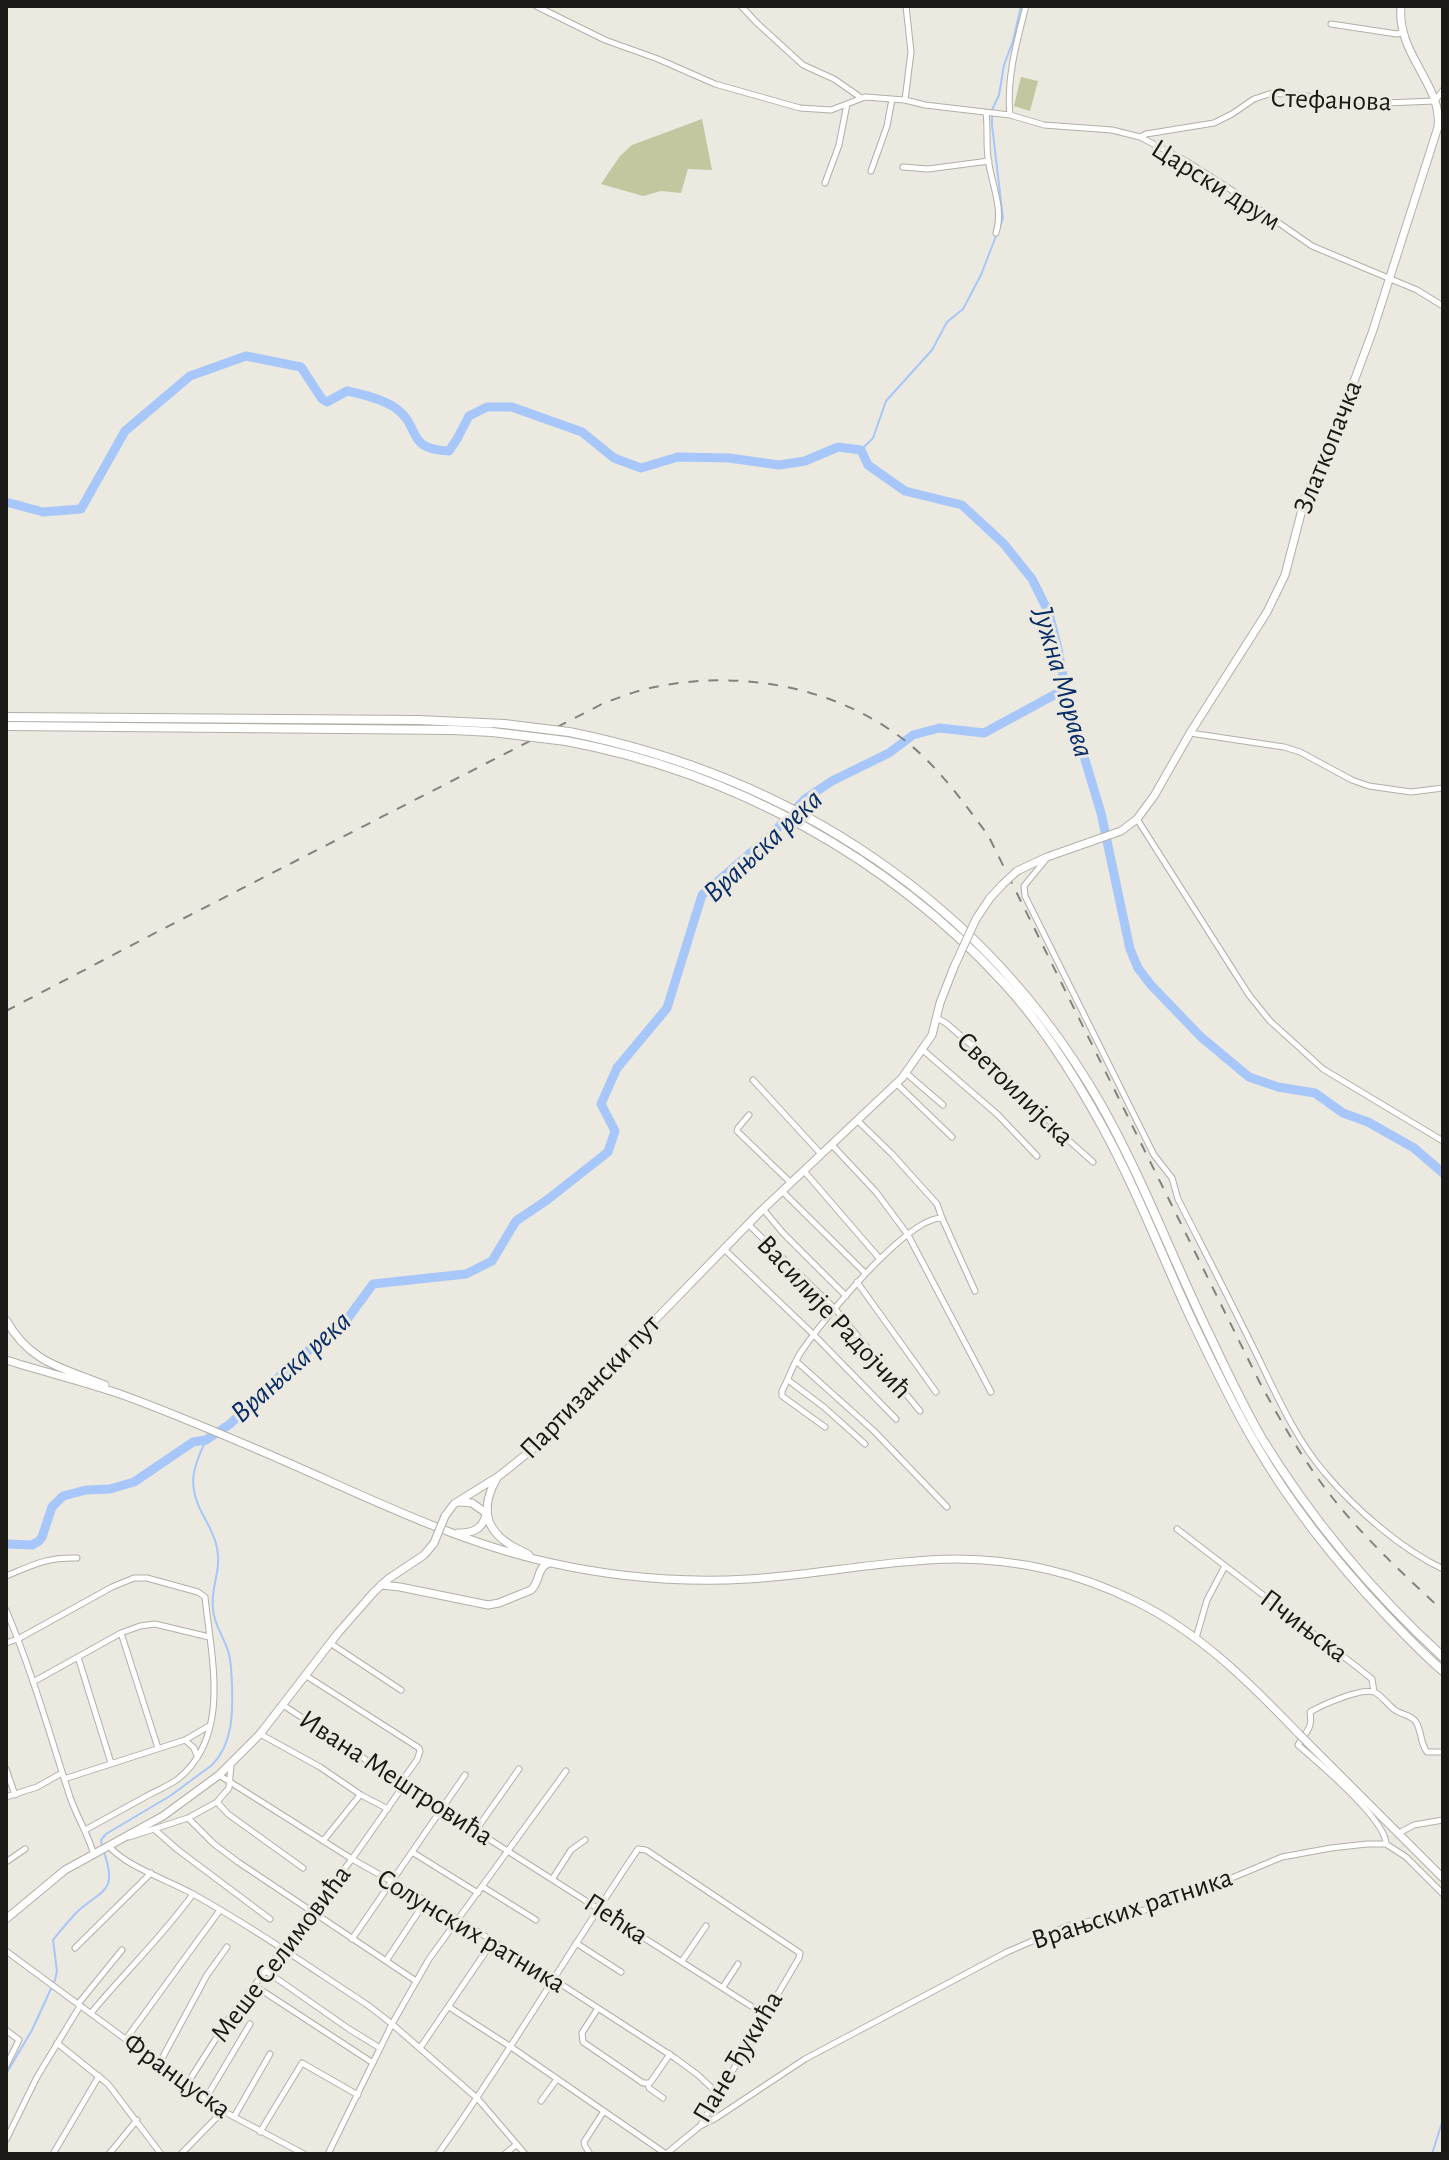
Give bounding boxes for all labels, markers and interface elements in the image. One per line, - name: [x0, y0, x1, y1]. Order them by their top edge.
- street label: Стефанова: [1270, 81, 1392, 119]
- street label: Царски друм: [1145, 132, 1287, 238]
- street label: Златкопачка: [1286, 375, 1370, 519]
- water label: Јужна Морава: [1024, 602, 1102, 762]
- water label: Врањска река: [696, 782, 830, 910]
- street label: Светоилијска: [949, 1025, 1081, 1153]
- street label: Василије Радојчић: [749, 1228, 919, 1406]
- water label: Врањска река: [223, 1303, 359, 1431]
- street label: Партизански пут: [513, 1308, 667, 1466]
- street label: Пчињска: [1253, 1582, 1355, 1670]
- street label: Ивана Мештровића: [293, 1703, 499, 1853]
- street label: Меше Селимовића: [203, 1859, 359, 2049]
- street label: Солунских ратника: [370, 1861, 572, 2001]
- street label: Врањских ратника: [1027, 1861, 1237, 1957]
- street label: Пећка: [577, 1886, 655, 1952]
- street label: Пане Ђукића: [685, 1985, 791, 2129]
- street label: Француска: [117, 2026, 237, 2126]

